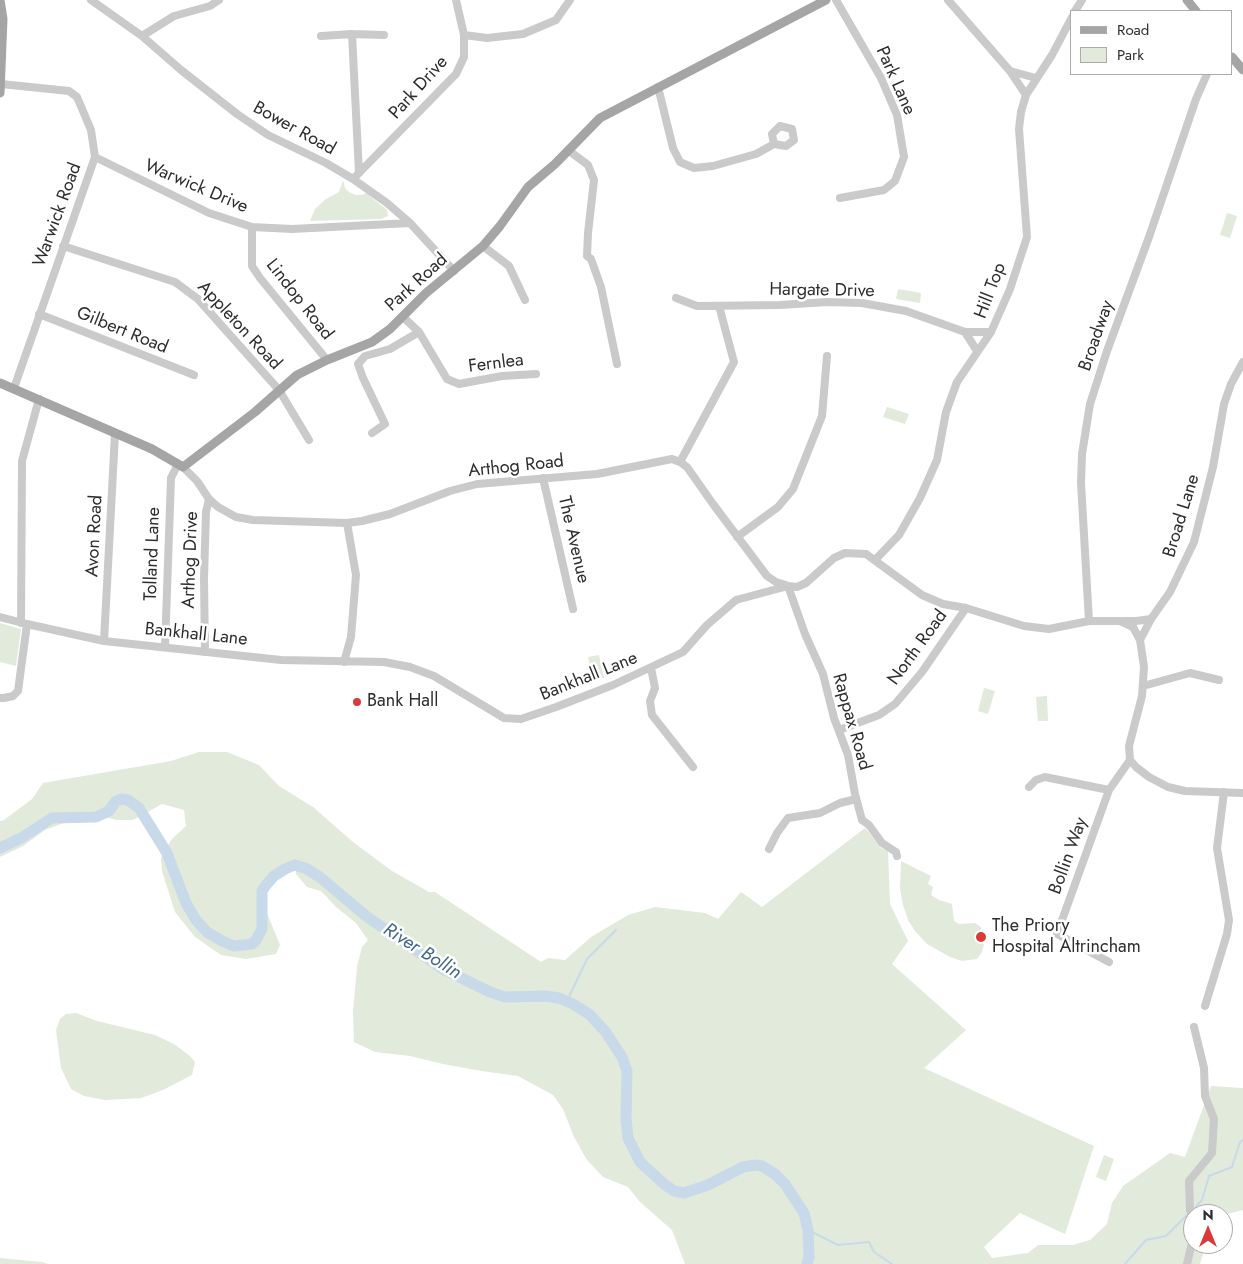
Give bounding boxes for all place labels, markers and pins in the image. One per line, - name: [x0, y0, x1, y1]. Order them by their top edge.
- place label: Bank Hall: [367, 691, 438, 713]
- marker: Bank Hall: [351, 696, 363, 708]
- place label: The Priory Hospital Altrincham: [992, 916, 1141, 959]
- marker: The Priory Hospital Altrincham: [974, 930, 988, 944]

